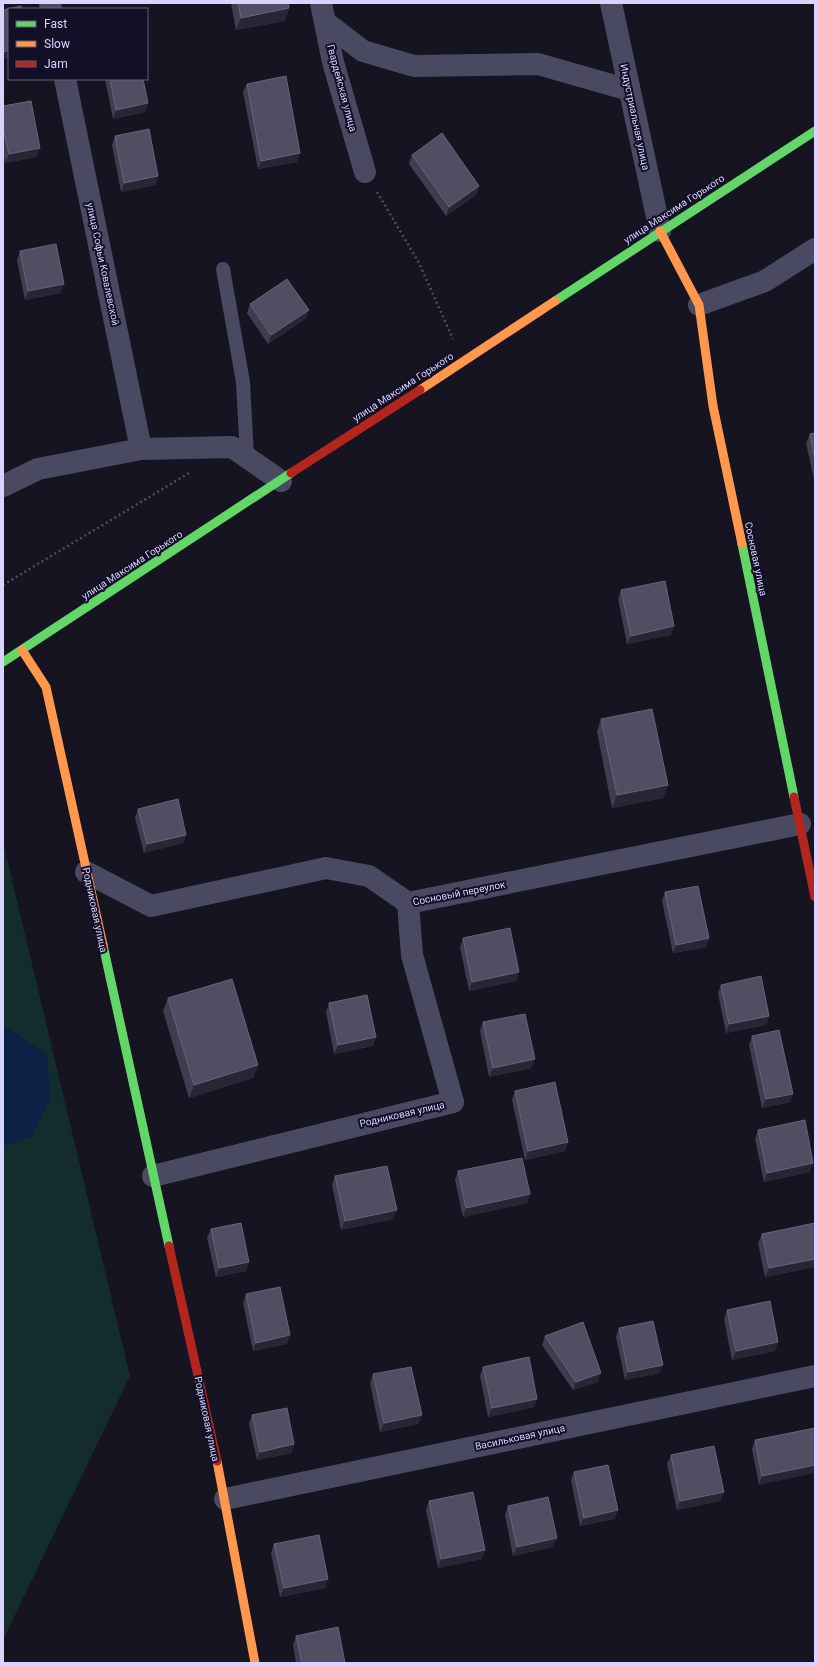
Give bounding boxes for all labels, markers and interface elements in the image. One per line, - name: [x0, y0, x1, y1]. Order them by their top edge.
- legend: [8, 8, 148, 80]
- text: Fast: [44, 17, 67, 31]
- text: Slow: [44, 37, 70, 51]
- street label: Гвардейская улица: [325, 43, 359, 133]
- text: Jam: [44, 57, 68, 71]
- street label: Индустриальная улица: [618, 63, 652, 171]
- street label: улица Максима Горького: [622, 172, 727, 246]
- street label: улица Софьи Ковалевской: [85, 202, 121, 327]
- street label: улица Максима Горького: [351, 350, 456, 424]
- street label: Сосновая улица: [743, 521, 769, 597]
- street label: улица Максима Горького: [80, 528, 185, 602]
- street label: Родниковая улица: [81, 866, 109, 954]
- street label: Сосновый переулок: [412, 879, 507, 907]
- street label: Родниковая улица: [358, 1099, 446, 1129]
- street label: Родниковая улица: [193, 1375, 221, 1463]
- street label: Васильковая улица: [474, 1422, 566, 1452]

